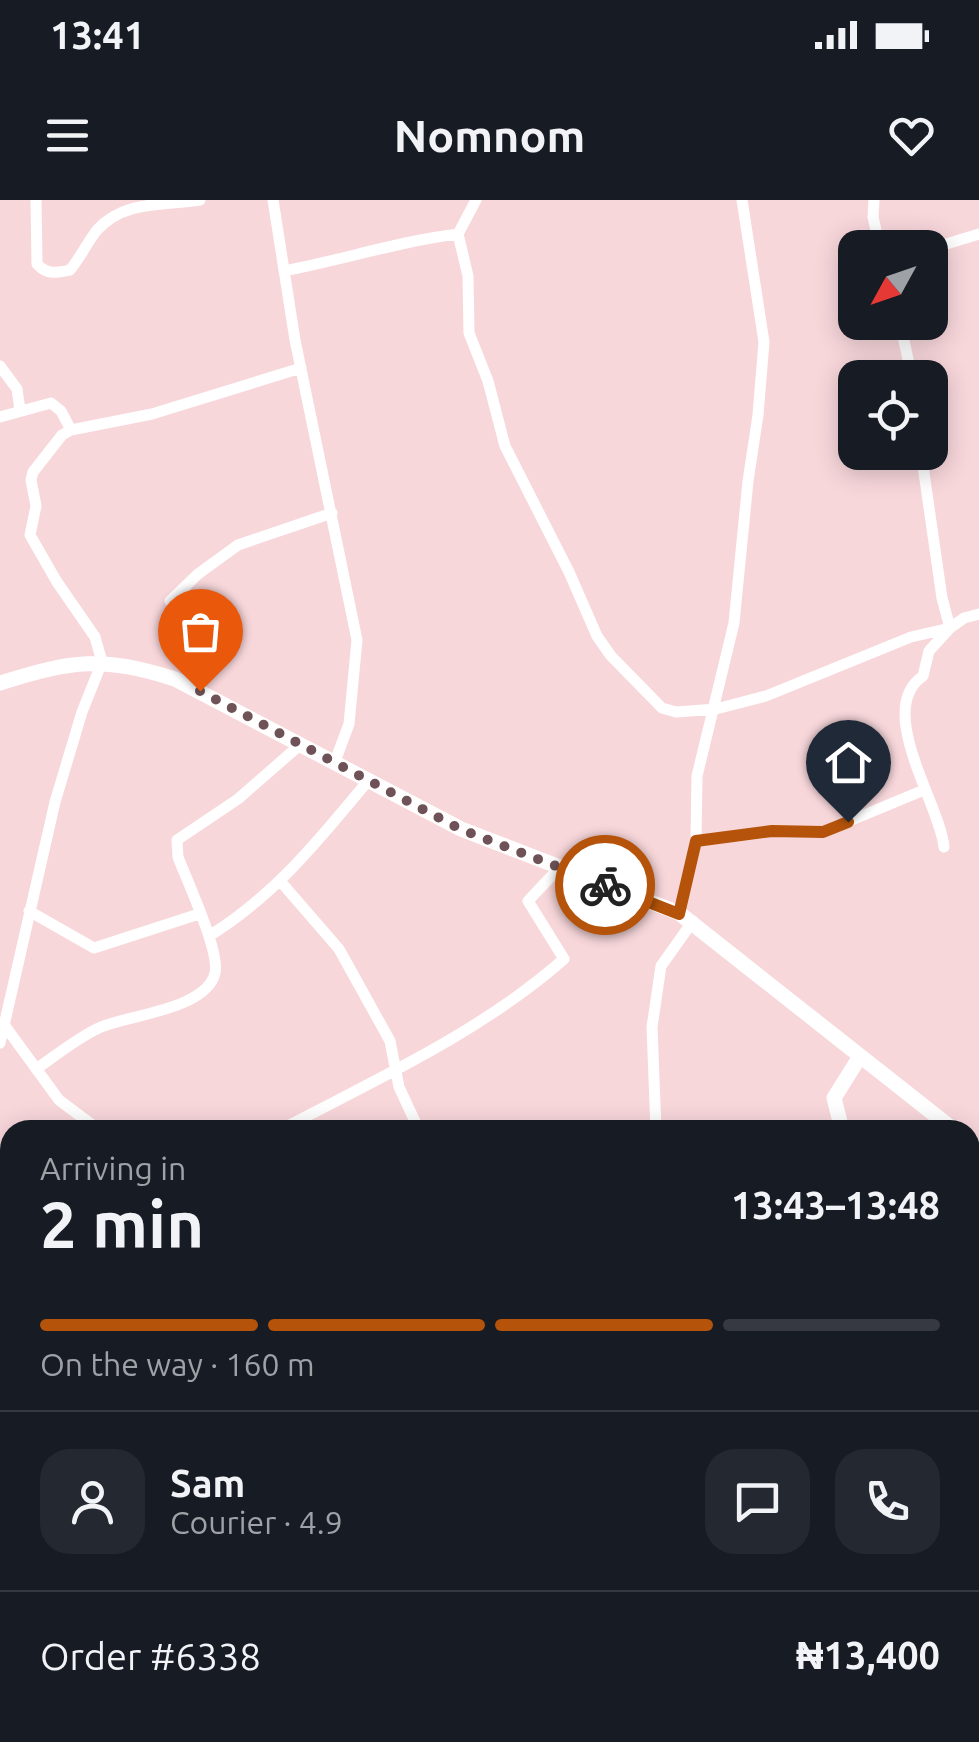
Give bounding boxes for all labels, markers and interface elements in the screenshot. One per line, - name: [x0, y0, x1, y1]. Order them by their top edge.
- text: 13:41: [50, 14, 145, 56]
- icon: menu: [40, 108, 95, 163]
- icon: heart: [884, 108, 939, 163]
- text: Nomnom: [394, 110, 585, 161]
- north arrow: [838, 230, 948, 340]
- map controls: [838, 230, 948, 470]
- button: locate: [838, 360, 948, 470]
- pin: [158, 589, 243, 692]
- icon: bag: [173, 604, 228, 659]
- pin: [806, 720, 891, 823]
- icon: home: [821, 735, 876, 790]
- courier: [555, 835, 655, 935]
- icon: bike: [578, 858, 633, 913]
- text: Arriving in: [40, 1150, 186, 1186]
- text: 13:43–13:48: [731, 1184, 940, 1226]
- text: 2 min: [40, 1187, 204, 1260]
- text: On the way · 160 m: [40, 1346, 315, 1382]
- button: person: [40, 1449, 145, 1554]
- button: chat: [705, 1449, 810, 1554]
- button: phone: [835, 1449, 940, 1554]
- text: Sam: [170, 1462, 245, 1504]
- text: Courier · 4.9: [170, 1504, 343, 1540]
- text: ₦13,400: [796, 1634, 940, 1676]
- text: Order #6338: [40, 1635, 261, 1677]

